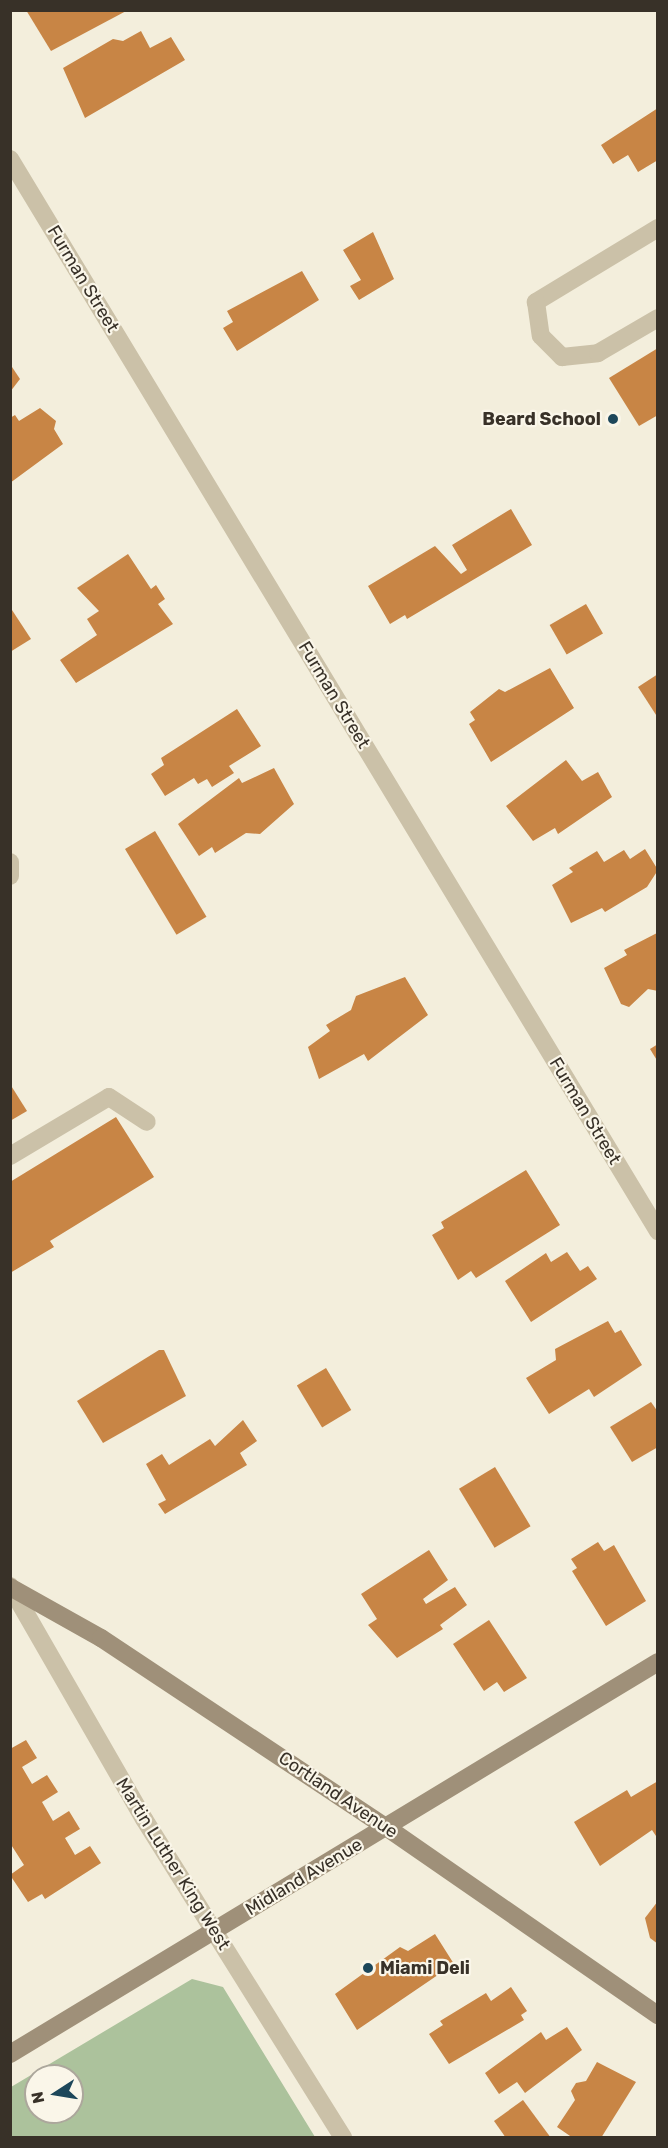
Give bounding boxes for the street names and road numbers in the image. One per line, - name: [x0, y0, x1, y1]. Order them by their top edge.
- street label: Furman Street: [43, 221, 123, 337]
- street label: Furman Street: [294, 637, 374, 753]
- street label: Furman Street: [545, 1053, 625, 1169]
- street label: Cortland Avenue: [274, 1747, 402, 1843]
- street label: Martin Luther King West: [111, 1774, 235, 1954]
- street label: Midland Avenue: [242, 1834, 366, 1920]

